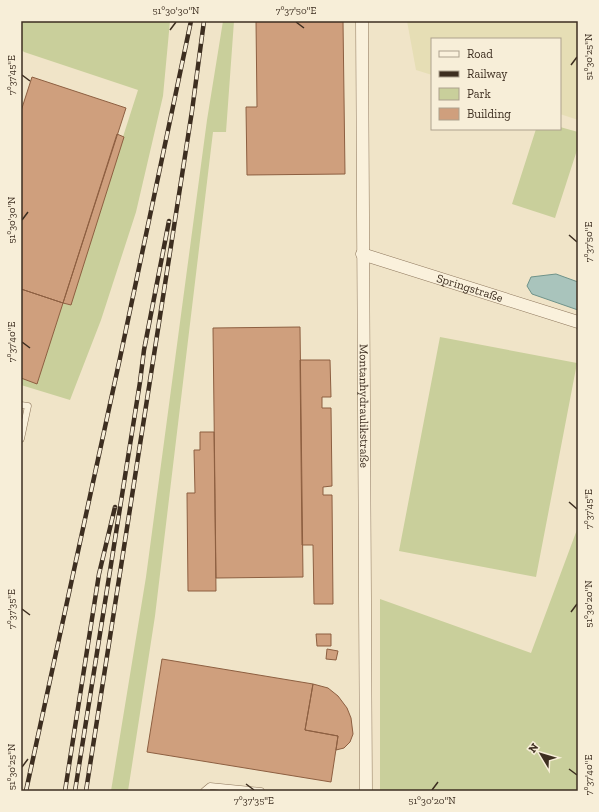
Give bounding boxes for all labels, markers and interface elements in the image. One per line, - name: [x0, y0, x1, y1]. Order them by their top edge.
- text: 51°30'30"N: [152, 5, 200, 17]
- text: 7°37'50"E: [276, 5, 316, 17]
- text: 51°30'25"N: [583, 33, 595, 80]
- legend: [431, 38, 561, 130]
- text: Road: [467, 47, 493, 61]
- text: 7°37'45"E: [6, 55, 18, 95]
- text: Railway: [467, 67, 508, 81]
- text: Park: [467, 87, 492, 101]
- text: Building: [467, 107, 511, 121]
- text: 51°30'30"N: [6, 196, 18, 244]
- text: 7°37'50"E: [583, 222, 595, 262]
- street label: Springstraße: [435, 271, 505, 305]
- text: 7°37'40"E: [6, 322, 18, 362]
- street label: Montanhydraulikstraße: [357, 344, 371, 468]
- text: 7°37'45"E: [583, 489, 595, 529]
- text: 51°30'20"N: [583, 580, 595, 628]
- text: 7°37'35"E: [6, 589, 18, 629]
- north arrow: [521, 734, 561, 774]
- text: N: [526, 740, 542, 755]
- text: 51°30'25"N: [6, 743, 18, 790]
- text: 7°37'40"E: [583, 755, 595, 795]
- text: 7°37'35"E: [234, 795, 274, 807]
- text: 51°30'20"N: [408, 795, 456, 807]

